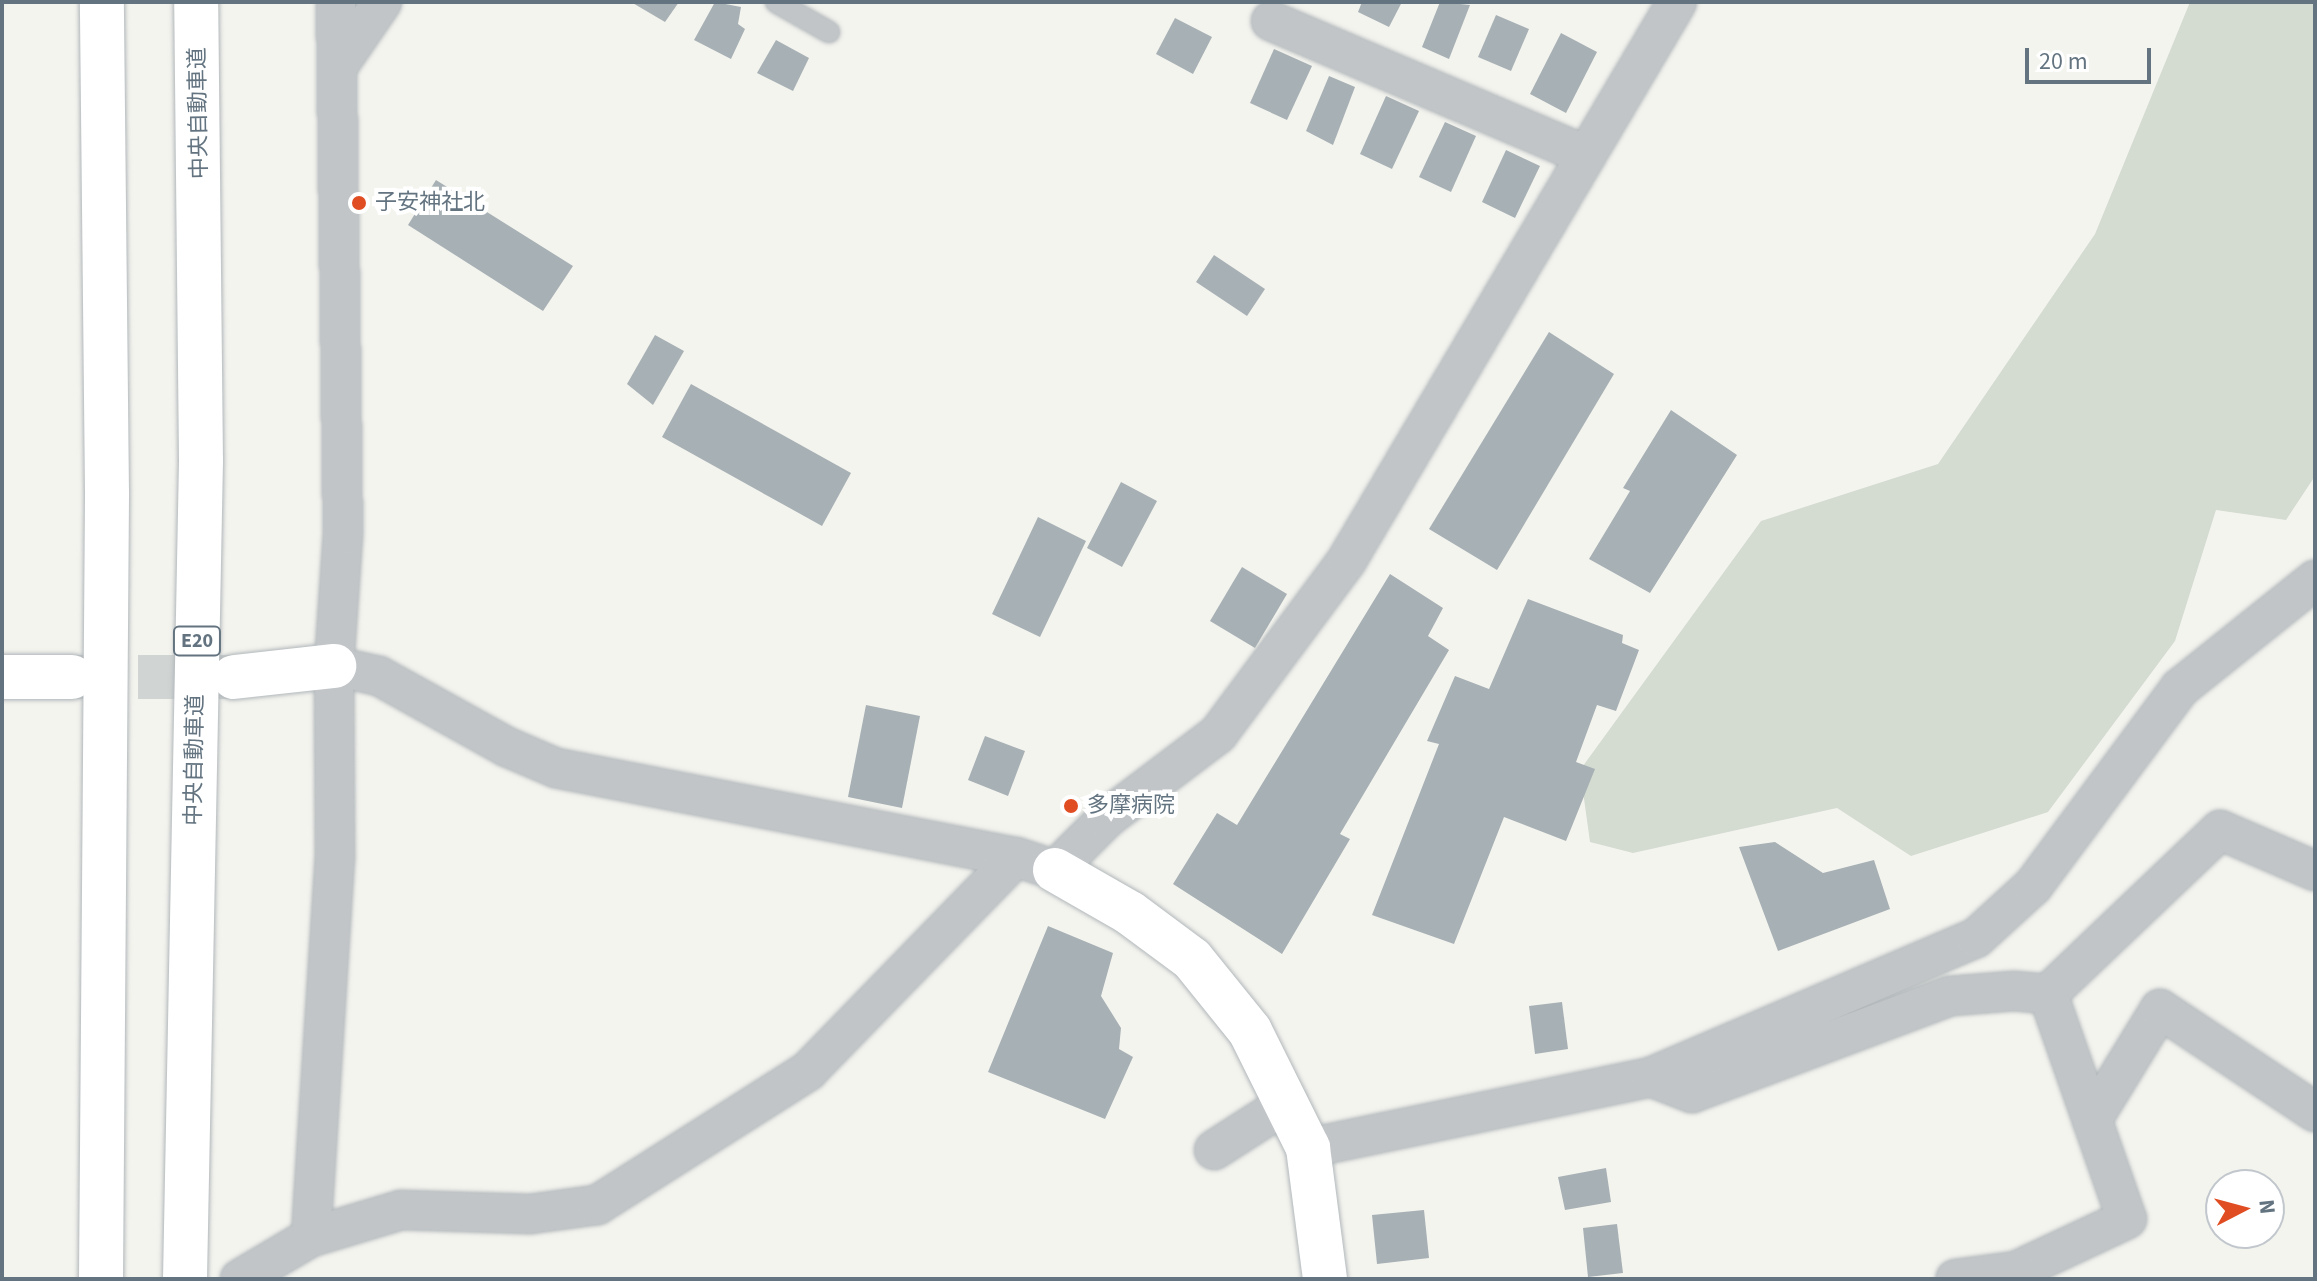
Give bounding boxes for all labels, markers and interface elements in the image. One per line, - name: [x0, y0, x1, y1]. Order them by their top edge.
- scale bar: [2029, 32, 2155, 82]
- text: 20 m: [2039, 44, 2088, 79]
- street label: 中央自動車道: [185, 47, 213, 179]
- place label: 子安神社北: [375, 190, 485, 216]
- marker: 子安神社北: [350, 194, 368, 212]
- road number: E20: [171, 625, 223, 657]
- street label: 中央自動車道: [181, 694, 209, 826]
- place label: 多摩病院: [1087, 793, 1175, 819]
- marker: 多摩病院: [1062, 797, 1080, 815]
- north arrow: [2205, 1169, 2285, 1249]
- text: N: [2250, 1198, 2284, 1216]

